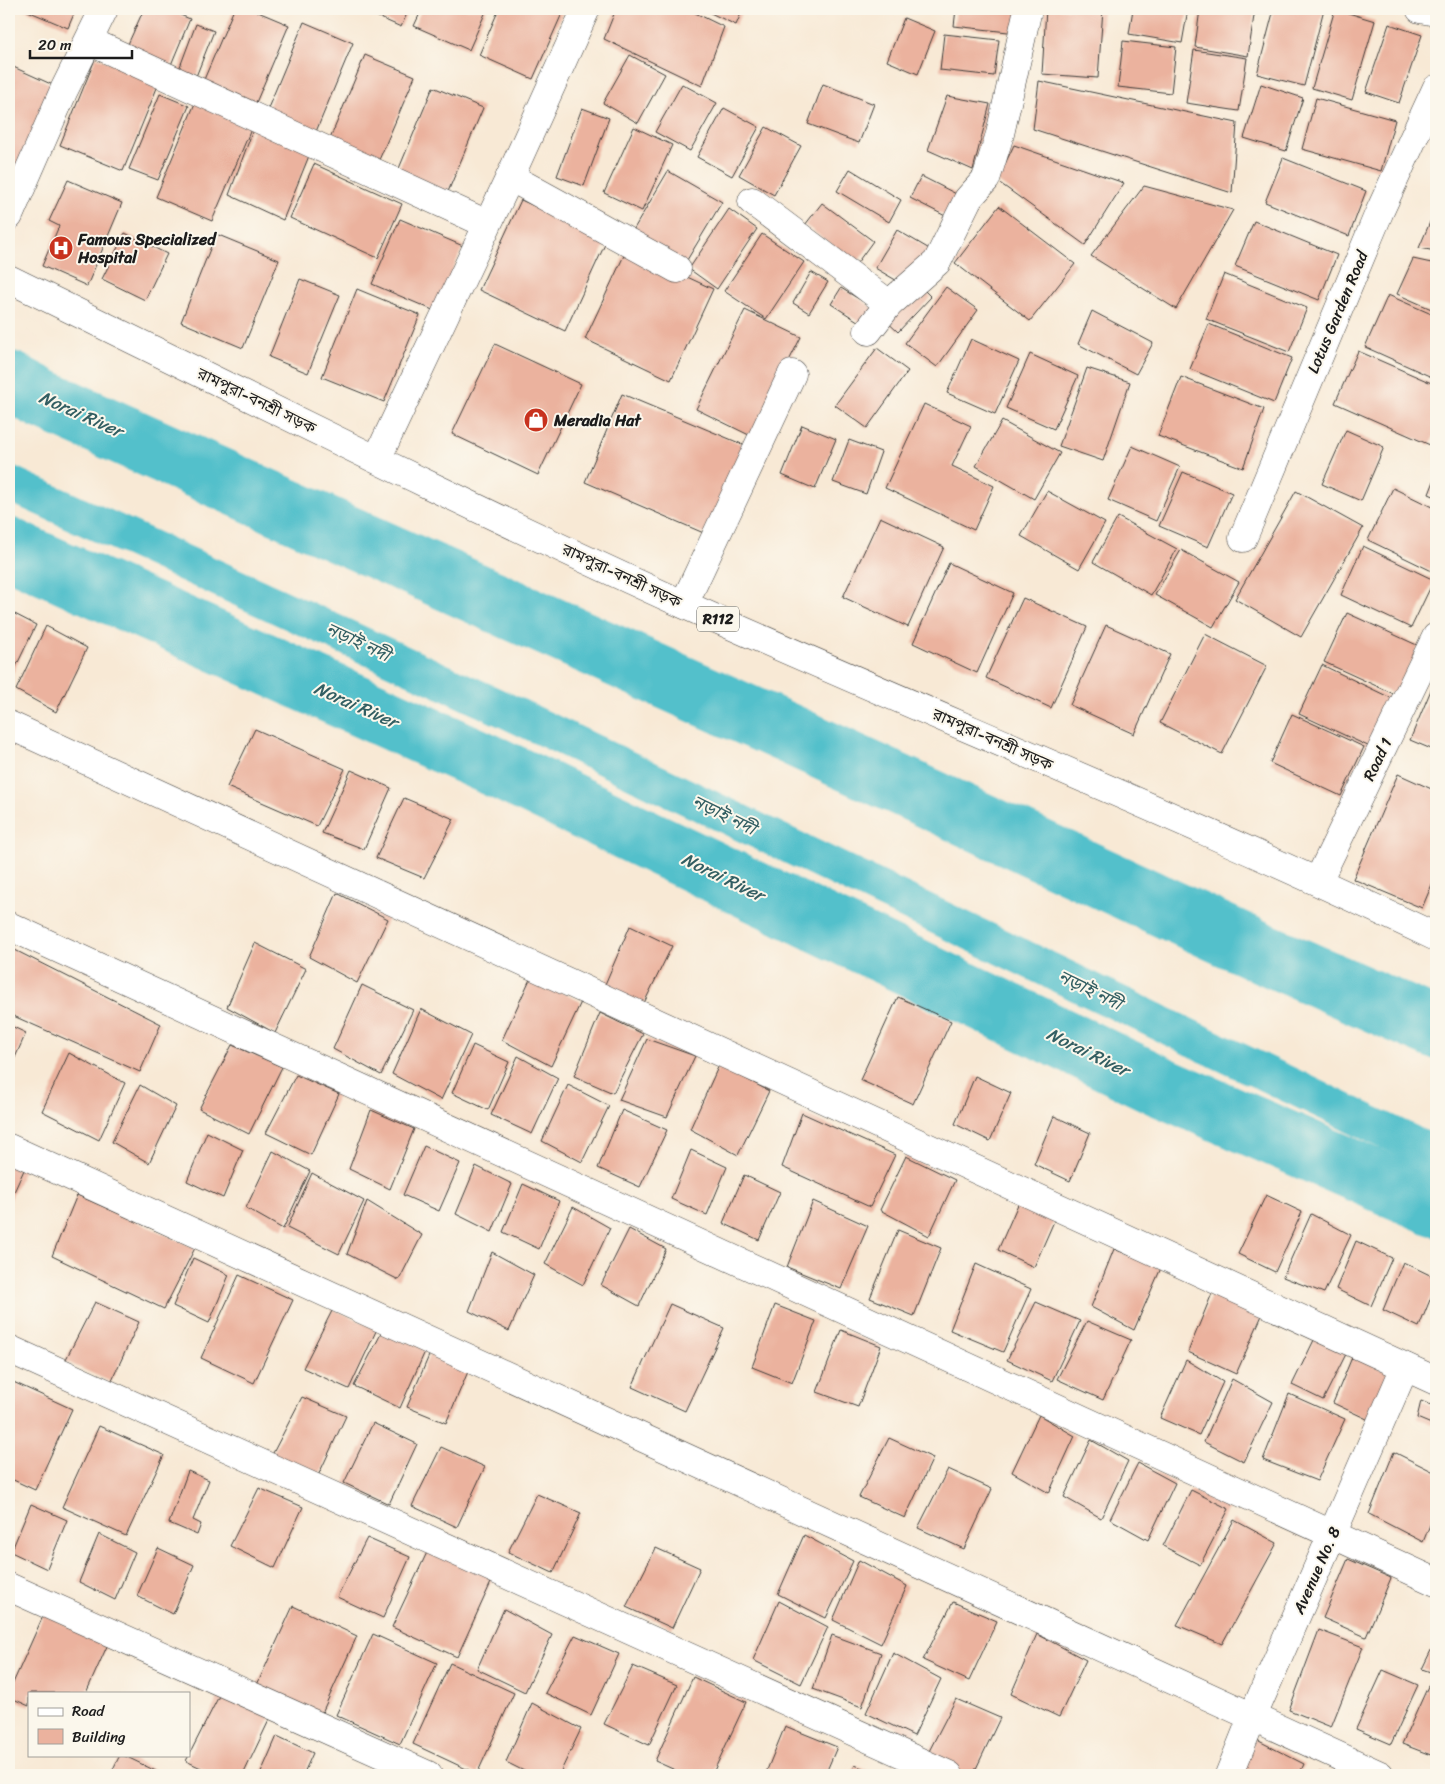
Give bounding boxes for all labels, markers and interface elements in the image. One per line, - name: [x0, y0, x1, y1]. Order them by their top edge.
- scale bar: [30, 28, 132, 60]
- text: 20 m: [38, 32, 72, 58]
- place label: Famous Specialized Hospital: [77, 225, 217, 272]
- hospital icon: Famous Specialized Hospital: [48, 235, 74, 261]
- street label: Lotus Garden Road: [1299, 245, 1377, 378]
- street label: রামপুরা-বনশ্রী সড়ক: [191, 359, 322, 442]
- water label: Norai River: [34, 381, 131, 448]
- place label: Meradia Hat: [553, 406, 642, 435]
- shop icon: Meradia Hat: [523, 407, 549, 433]
- street label: রামপুরা-বনশ্রী সড়ক: [556, 534, 688, 616]
- road number: R112: [697, 606, 739, 632]
- water label: নড়াই নদী: [320, 613, 399, 672]
- water label: Norai River: [309, 672, 406, 739]
- street label: রামপুরা-বনশ্রী সড়ক: [927, 699, 1059, 780]
- street label: Road 1: [1354, 732, 1400, 786]
- water label: নড়াই নদী: [686, 786, 765, 846]
- water label: Norai River: [676, 843, 773, 912]
- water label: নড়াই নদী: [1052, 961, 1131, 1021]
- water label: Norai River: [1041, 1018, 1138, 1087]
- street label: Avenue No. 8: [1284, 1521, 1349, 1620]
- legend: [28, 1692, 190, 1756]
- text: Road: [72, 1698, 105, 1724]
- text: Building: [72, 1724, 126, 1750]

